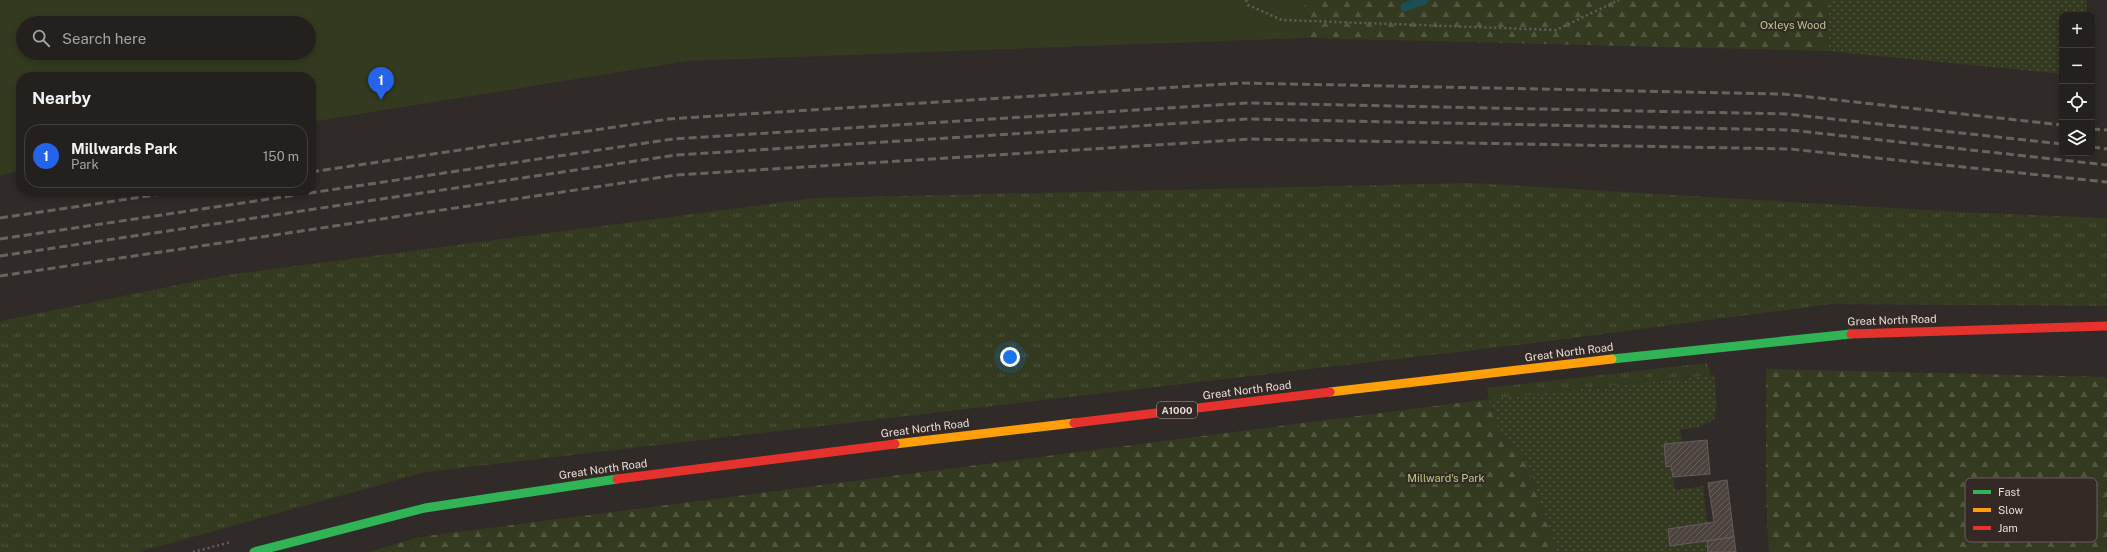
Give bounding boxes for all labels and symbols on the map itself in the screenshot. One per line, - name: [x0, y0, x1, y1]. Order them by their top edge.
- park label: Oxleys Wood: [1760, 19, 1826, 31]
- pin: 1: [368, 67, 394, 100]
- street label: Great North Road: [1847, 312, 1937, 328]
- street label: Great North Road: [1524, 341, 1614, 363]
- your location: [1000, 347, 1020, 367]
- street label: Great North Road: [1202, 379, 1292, 401]
- road number: A1000: [1157, 402, 1197, 418]
- street label: Great North Road: [880, 417, 970, 439]
- street label: Great North Road: [558, 457, 648, 481]
- park label: Millward's Park: [1407, 472, 1485, 484]
- legend: [1965, 478, 2097, 542]
- text: Fast: [1998, 486, 2020, 498]
- text: Slow: [1998, 504, 2024, 516]
- text: Jam: [1998, 522, 2018, 534]

